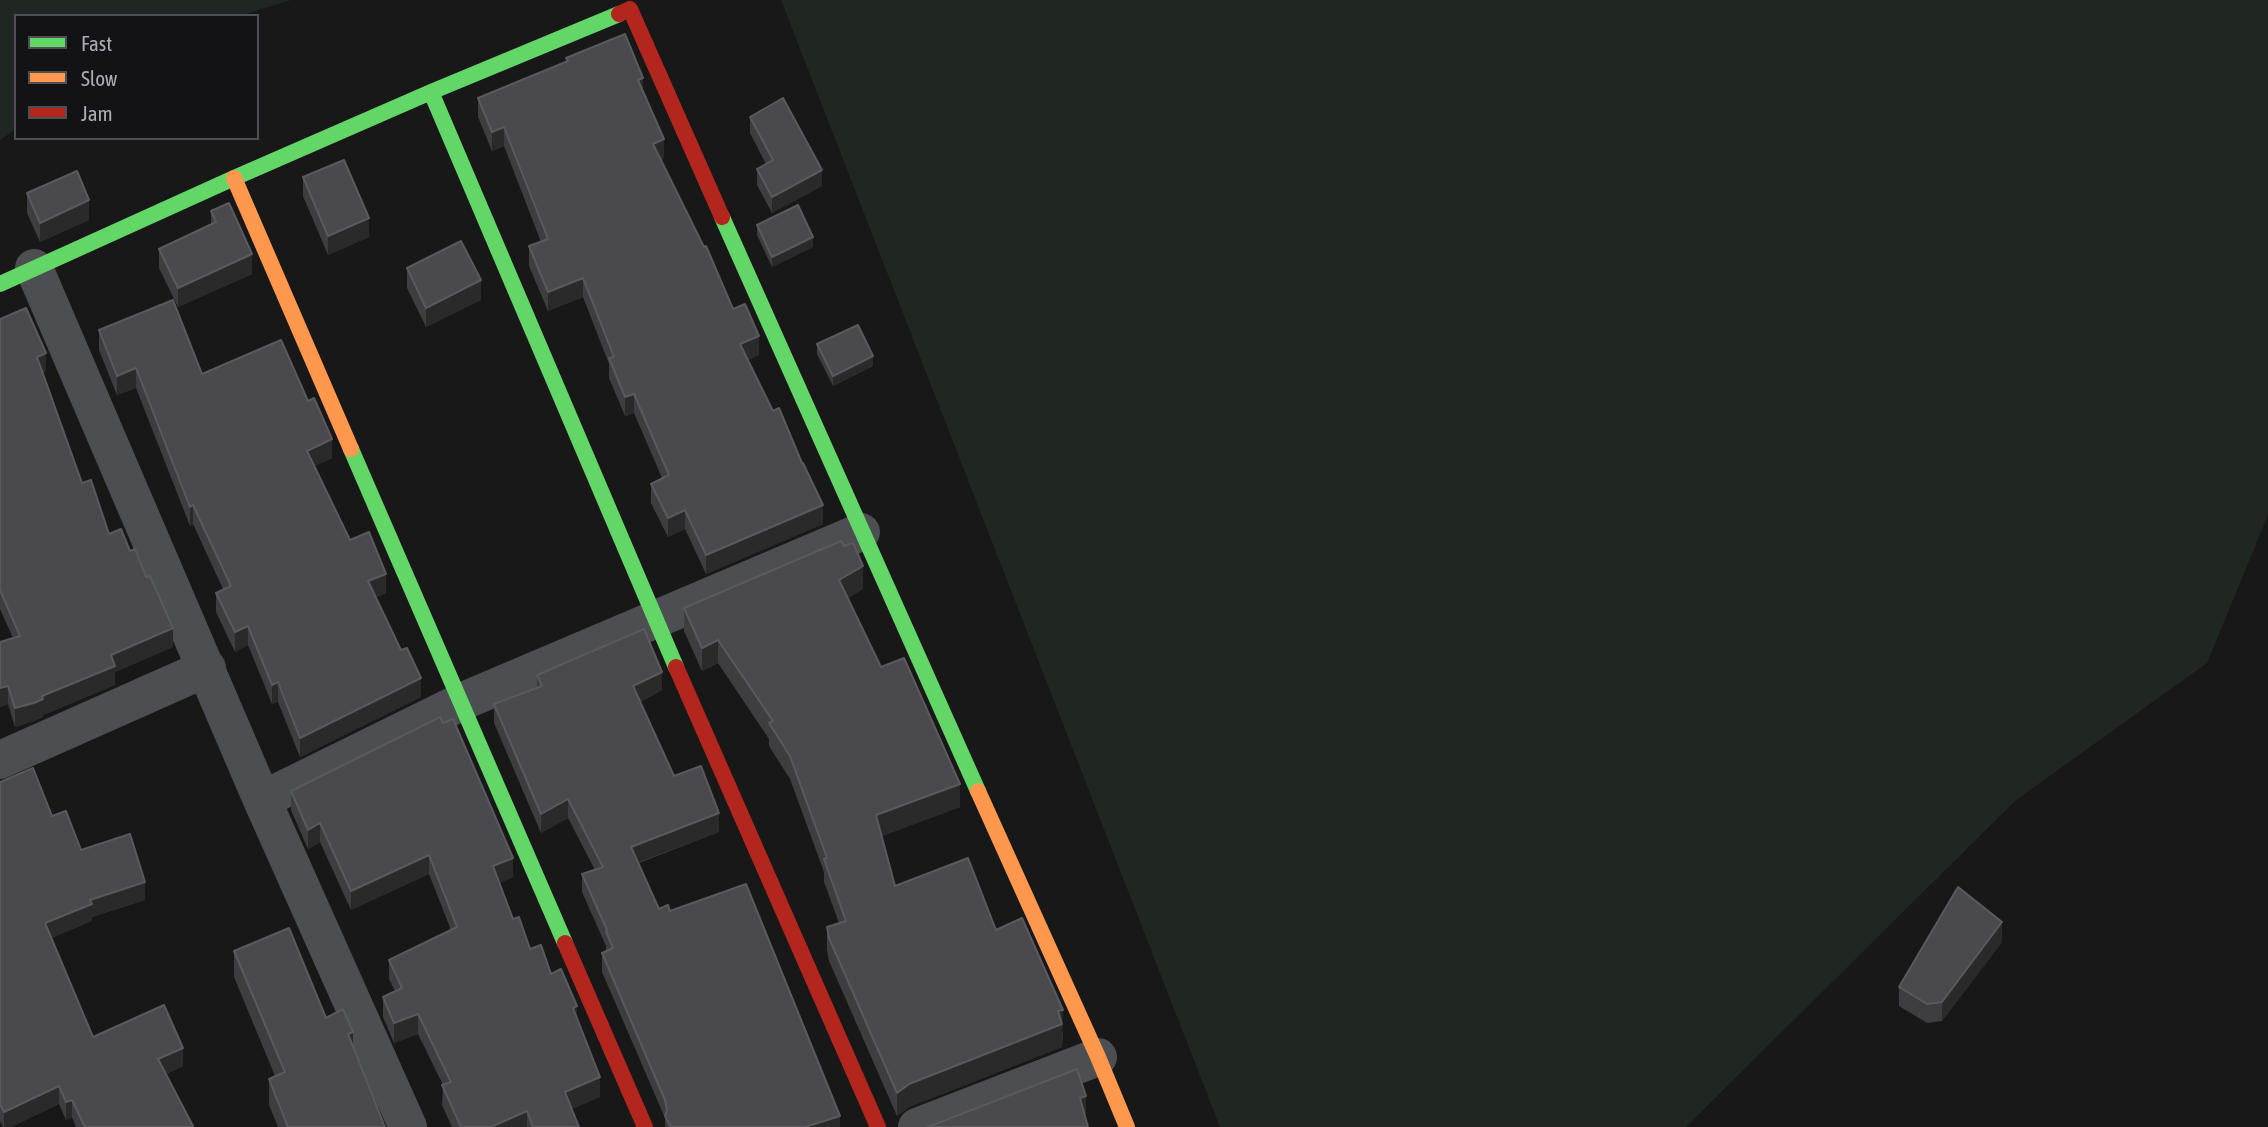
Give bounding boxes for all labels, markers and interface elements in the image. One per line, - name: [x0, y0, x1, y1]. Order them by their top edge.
- legend: [14, 14, 259, 140]
- text: Fast: [81, 31, 112, 55]
- text: Slow: [81, 66, 117, 90]
- text: Jam: [81, 101, 113, 125]

